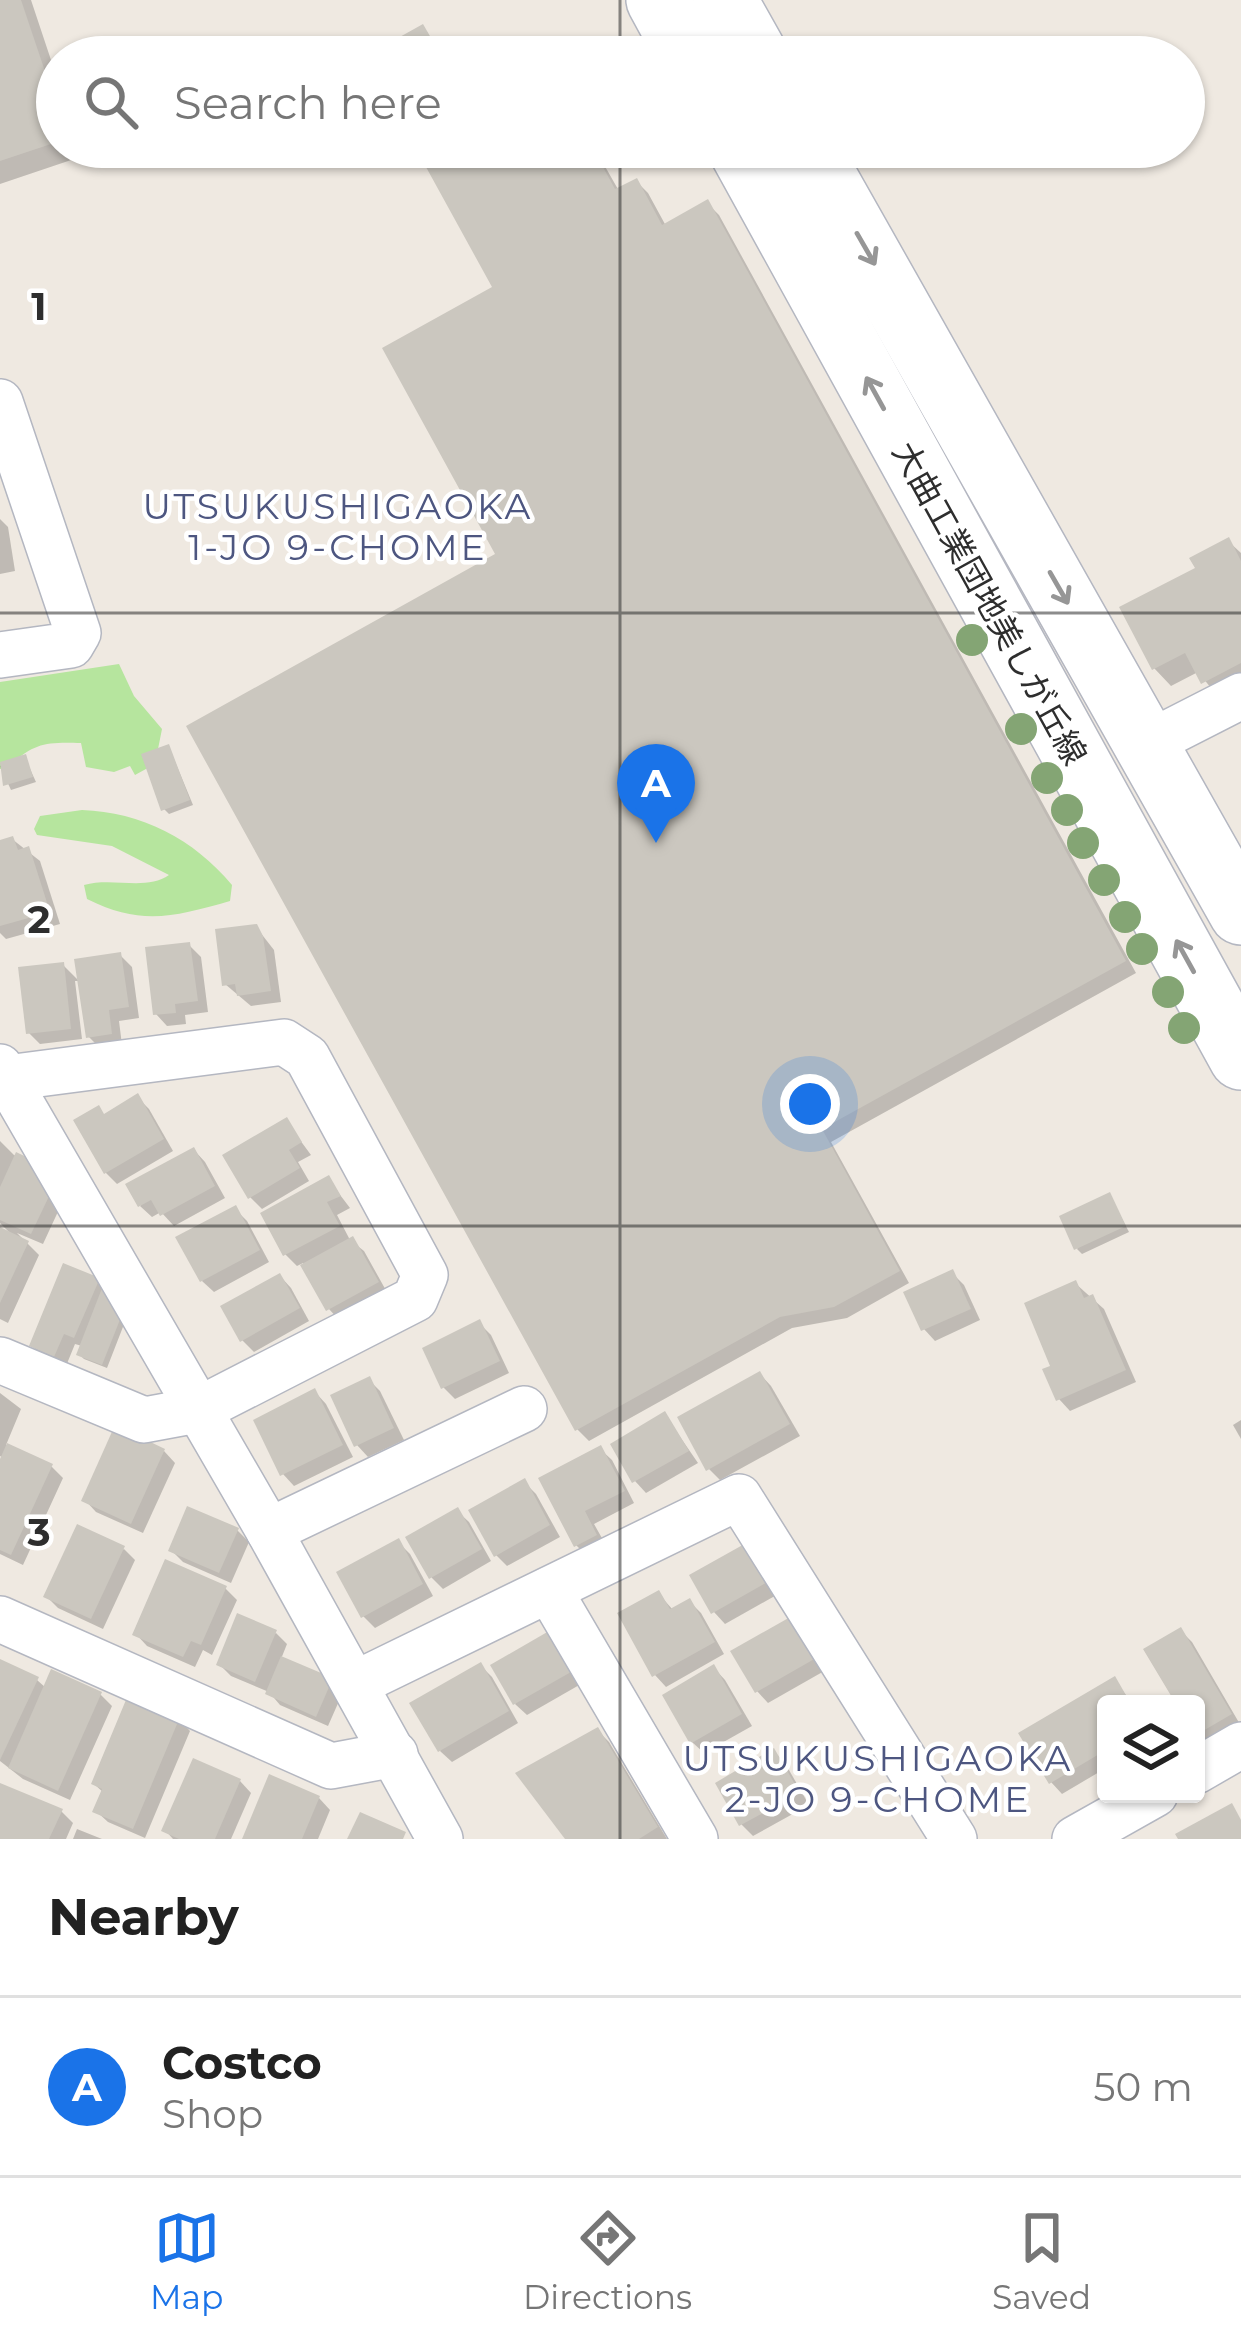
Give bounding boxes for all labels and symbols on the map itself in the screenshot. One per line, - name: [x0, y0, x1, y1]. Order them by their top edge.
- one-way arrow: [855, 230, 878, 265]
- text: 1: [31, 282, 47, 330]
- one-way arrow: [863, 377, 886, 412]
- street label: 大曲工業団地美しが丘線: [885, 435, 1095, 771]
- district label: UTSUKUSHIGAOKA 1-JO 9-CHOME: [143, 484, 533, 569]
- one-way arrow: [1047, 570, 1071, 605]
- pin: A: [617, 744, 695, 843]
- text: 2: [27, 895, 51, 943]
- one-way arrow: [1172, 939, 1196, 974]
- your location: [780, 1074, 840, 1134]
- text: 3: [26, 1508, 51, 1556]
- district label: UTSUKUSHIGAOKA 2-JO 9-CHOME: [683, 1736, 1073, 1821]

